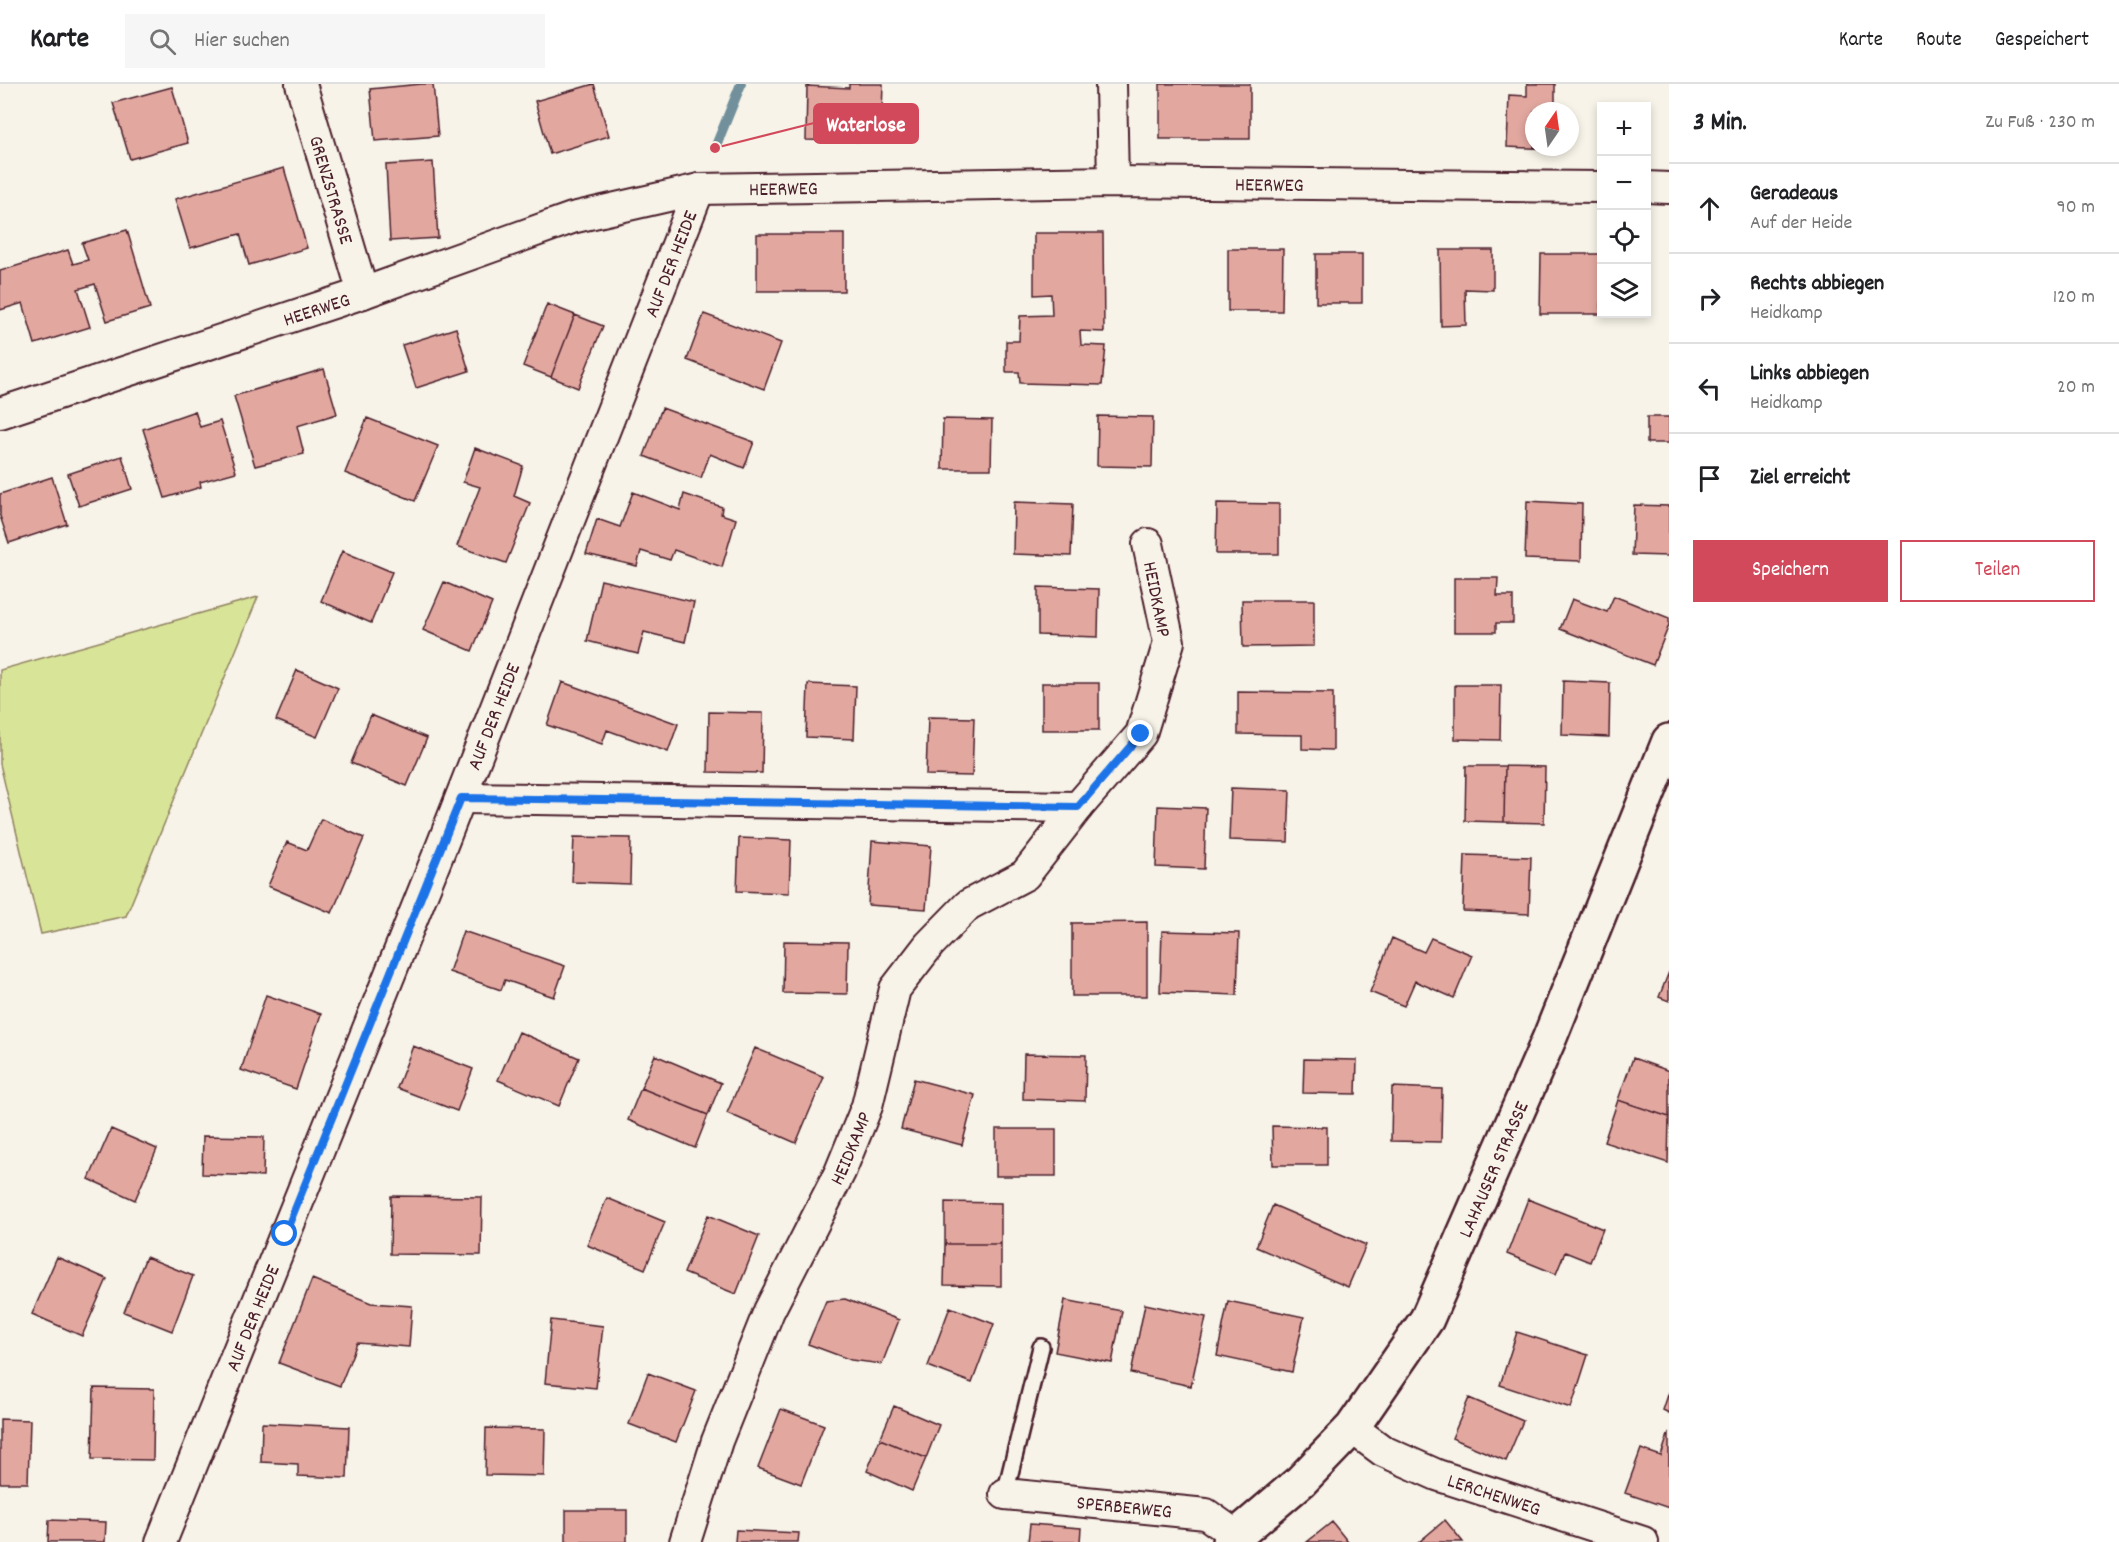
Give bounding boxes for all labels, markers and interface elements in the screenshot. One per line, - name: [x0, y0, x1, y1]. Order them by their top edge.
- search box: [125, 14, 545, 68]
- text: Karte: [30, 21, 89, 61]
- icon: search: [146, 25, 179, 58]
- text: Hier suchen: [194, 26, 290, 57]
- text: Karte: [1839, 26, 1883, 56]
- text: Route: [1916, 26, 1962, 56]
- text: Gespeichert: [1995, 26, 2089, 56]
- north arrow: [1525, 102, 1579, 156]
- map controls: [1597, 102, 1651, 318]
- button: +: [1597, 102, 1651, 156]
- callout: Waterlose: [814, 104, 918, 143]
- text: 3 Min.: [1693, 105, 1747, 142]
- text: Zu Fuß · 230 m: [1985, 109, 2095, 137]
- text: Waterlose: [826, 112, 906, 142]
- street label: GRENZSTRASSE: [300, 133, 359, 248]
- button: −: [1597, 156, 1651, 210]
- street label: HEERWEG: [1235, 172, 1304, 201]
- street label: HEERWEG: [749, 176, 818, 205]
- text: Geradeaus: [1750, 179, 1838, 210]
- icon: ahead: [1693, 192, 1726, 225]
- text: 90 m: [2057, 194, 2095, 222]
- street label: AUF DER HEIDE: [639, 207, 706, 322]
- button: locate: [1597, 210, 1651, 264]
- text: Auf der Heide: [1750, 210, 1852, 238]
- button: layers: [1597, 264, 1651, 318]
- text: Rechts abbiegen: [1750, 269, 1884, 300]
- icon: right: [1693, 282, 1726, 315]
- text: 120 m: [2053, 284, 2095, 312]
- street label: HEERWEG: [280, 287, 354, 335]
- text: Heidkamp: [1750, 300, 1823, 328]
- text: Links abbiegen: [1750, 359, 1869, 390]
- icon: left: [1693, 372, 1726, 405]
- text: 20 m: [2057, 374, 2095, 402]
- text: Heidkamp: [1750, 390, 1823, 418]
- icon: arrive: [1693, 462, 1726, 495]
- text: Ziel erreicht: [1750, 463, 1850, 494]
- button: Speichern: [1693, 540, 1888, 602]
- button: Teilen: [1900, 540, 2095, 602]
- street label: HEIDKAMP: [1134, 559, 1176, 640]
- street label: AUF DER HEIDE: [462, 660, 529, 775]
- route end: [1127, 720, 1153, 746]
- street label: LAHAUSER STRASSE: [1453, 1097, 1537, 1243]
- street label: HEIDKAMP: [825, 1108, 880, 1191]
- route start: [271, 1220, 297, 1246]
- street label: AUF DER HEIDE: [220, 1261, 288, 1376]
- street label: LERCHENWEG: [1443, 1468, 1544, 1525]
- street label: SPERBERWEG: [1075, 1490, 1173, 1528]

